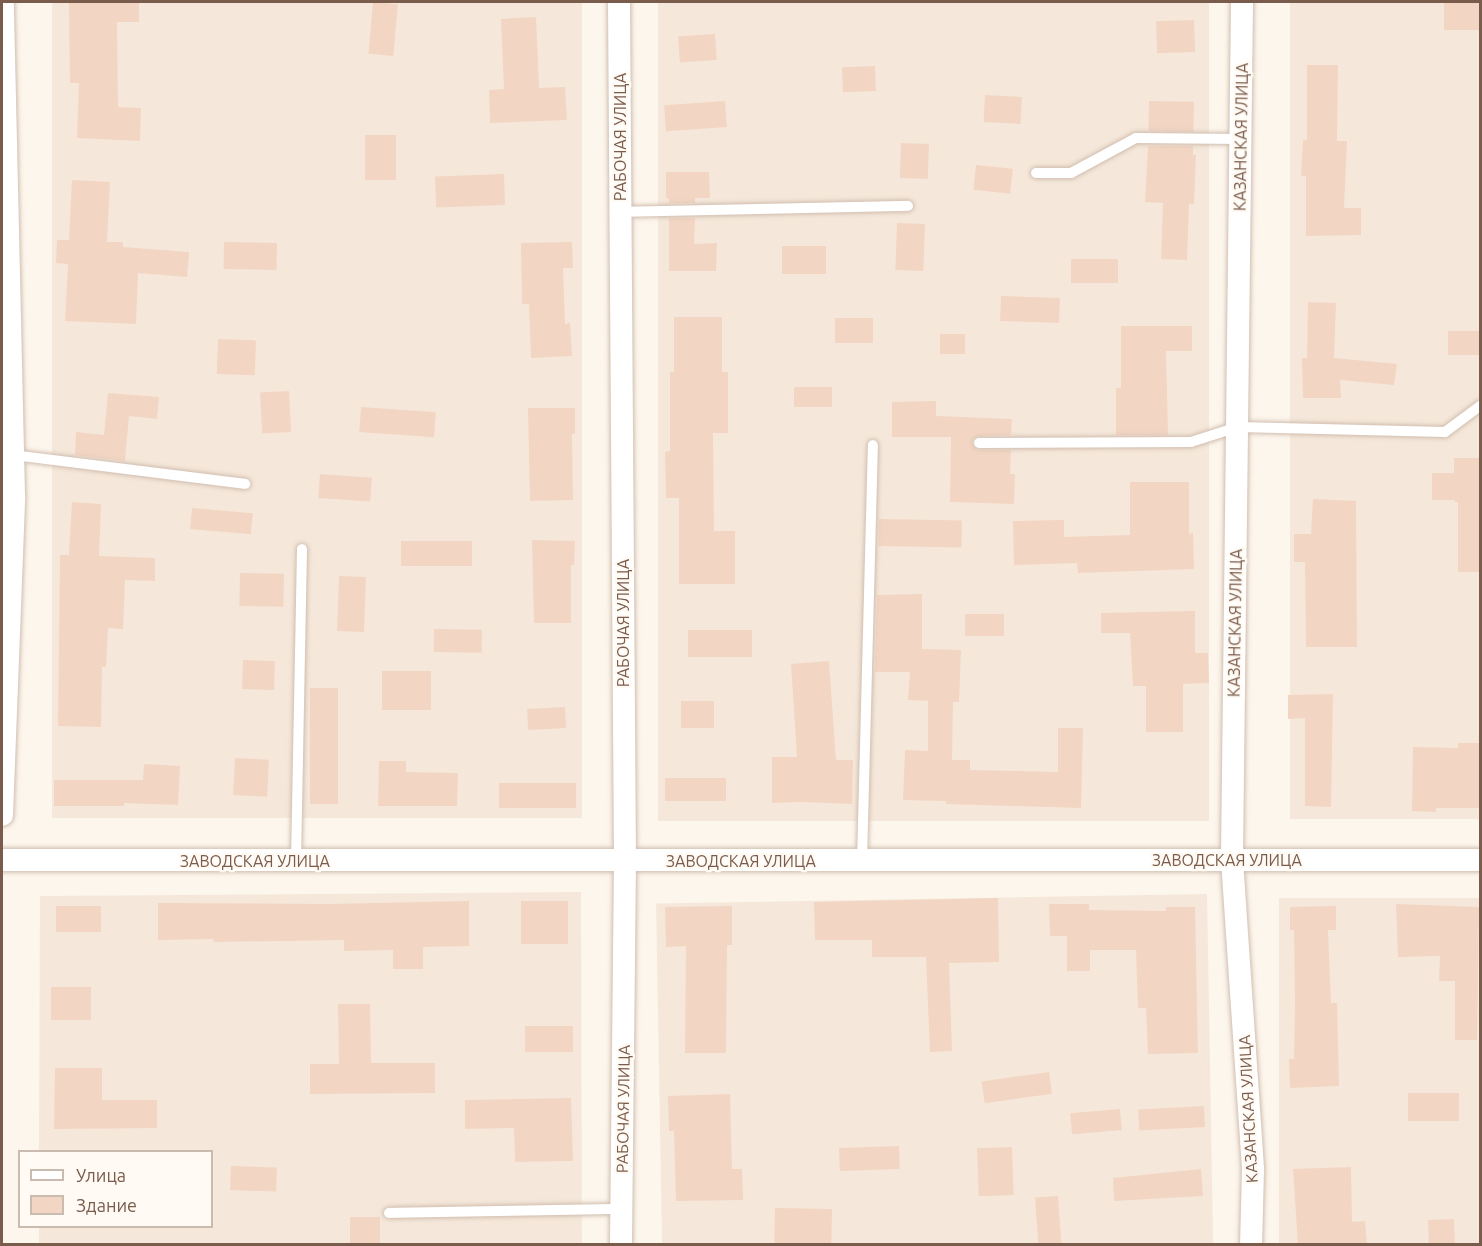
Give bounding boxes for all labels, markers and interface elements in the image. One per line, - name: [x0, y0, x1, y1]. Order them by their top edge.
- street label: КАЗАНСКАЯ УЛИЦА: [1230, 63, 1252, 211]
- street label: РАБОЧАЯ УЛИЦА: [610, 73, 630, 201]
- street label: КАЗАНСКАЯ УЛИЦА: [1224, 549, 1246, 697]
- street label: РАБОЧАЯ УЛИЦА: [613, 559, 633, 687]
- street label: ЗАВОДСКАЯ УЛИЦА: [1152, 850, 1302, 870]
- street label: ЗАВОДСКАЯ УЛИЦА: [180, 851, 330, 871]
- street label: ЗАВОДСКАЯ УЛИЦА: [666, 851, 816, 871]
- street label: КАЗАНСКАЯ УЛИЦА: [1235, 1034, 1261, 1184]
- street label: РАБОЧАЯ УЛИЦА: [612, 1045, 634, 1173]
- legend: [18, 1150, 213, 1228]
- text: Улица: [76, 1165, 126, 1185]
- text: Здание: [76, 1195, 137, 1215]

